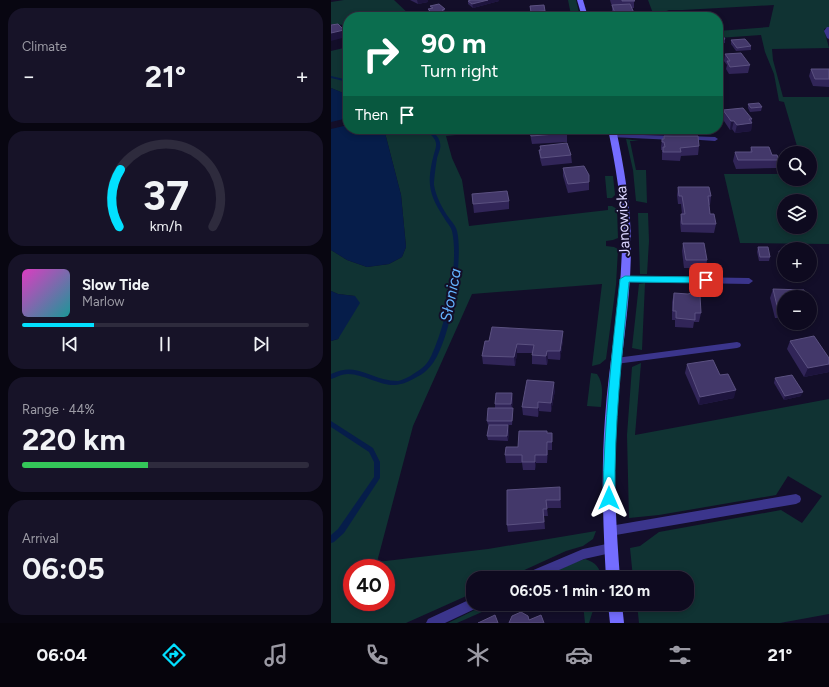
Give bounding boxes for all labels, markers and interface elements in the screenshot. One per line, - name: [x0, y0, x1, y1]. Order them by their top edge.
- text: 90 m: [421, 26, 486, 60]
- icon: right: [355, 28, 407, 80]
- text: Climate: [22, 39, 67, 54]
- text: 21°: [145, 58, 186, 95]
- text: Turn right: [421, 60, 498, 82]
- text: −: [22, 63, 36, 90]
- text: +: [295, 63, 309, 90]
- icon: arrive: [396, 104, 418, 126]
- text: Then: [355, 106, 388, 124]
- map controls: [777, 146, 817, 330]
- button: search: [777, 146, 817, 186]
- text: 37: [142, 169, 189, 219]
- street label: Janowicka: [612, 185, 634, 257]
- button: layers: [777, 194, 817, 234]
- text: km/h: [149, 216, 182, 234]
- button: +: [777, 242, 817, 282]
- pin: [689, 263, 723, 297]
- water label: Słonica: [436, 267, 465, 324]
- icon: arrive: [695, 269, 717, 291]
- text: Slow Tide: [82, 276, 149, 294]
- button: −: [777, 290, 817, 330]
- text: Marlow: [82, 294, 124, 309]
- icon: previous: [59, 333, 81, 355]
- icon: pause: [154, 333, 176, 355]
- icon: next: [250, 333, 272, 355]
- text: Range · 44%: [22, 402, 95, 417]
- text: 220 km: [22, 421, 126, 458]
- position arrow: [588, 477, 630, 519]
- text: Arrival: [22, 531, 59, 546]
- text: 06:05: [22, 550, 105, 587]
- speed limit sign: 40: [343, 559, 395, 611]
- text: 06:05 · 1 min · 120 m: [510, 582, 650, 600]
- icon: directions: [160, 641, 188, 669]
- icon: music: [262, 641, 290, 669]
- icon: phone: [363, 641, 391, 669]
- icon: climate: [464, 641, 492, 669]
- icon: car: [565, 641, 593, 669]
- icon: filters: [666, 641, 694, 669]
- text: 06:04: [37, 644, 87, 666]
- text: 21°: [768, 644, 792, 666]

